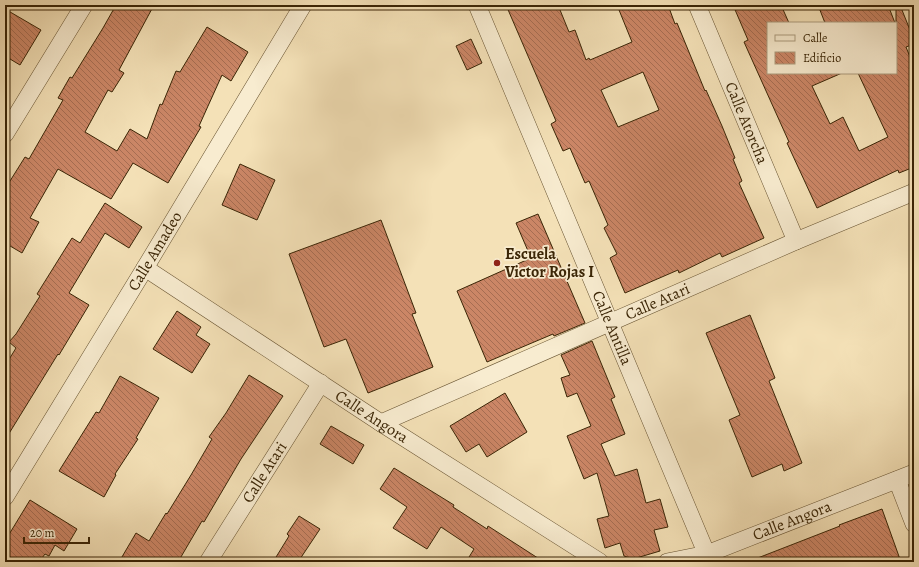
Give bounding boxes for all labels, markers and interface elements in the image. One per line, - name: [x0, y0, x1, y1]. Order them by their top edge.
- legend: [767, 22, 897, 74]
- text: Calle: [803, 30, 827, 46]
- text: Edificio: [803, 50, 841, 66]
- street label: Calle Atorcha: [720, 79, 774, 168]
- street label: Calle Amadeo: [123, 207, 188, 295]
- place label: Escuela Victor Rojas I: [504, 243, 594, 283]
- marker: Escuela Victor Rojas I: [492, 258, 502, 268]
- street label: Calle Atari: [622, 278, 693, 326]
- street label: Calle Antilla: [587, 287, 638, 369]
- street label: Calle Angora: [331, 385, 413, 449]
- street label: Calle Atari: [237, 438, 292, 507]
- street label: Calle Angora: [749, 495, 835, 546]
- scale bar: [24, 519, 89, 545]
- text: 20 m: [30, 525, 54, 541]

